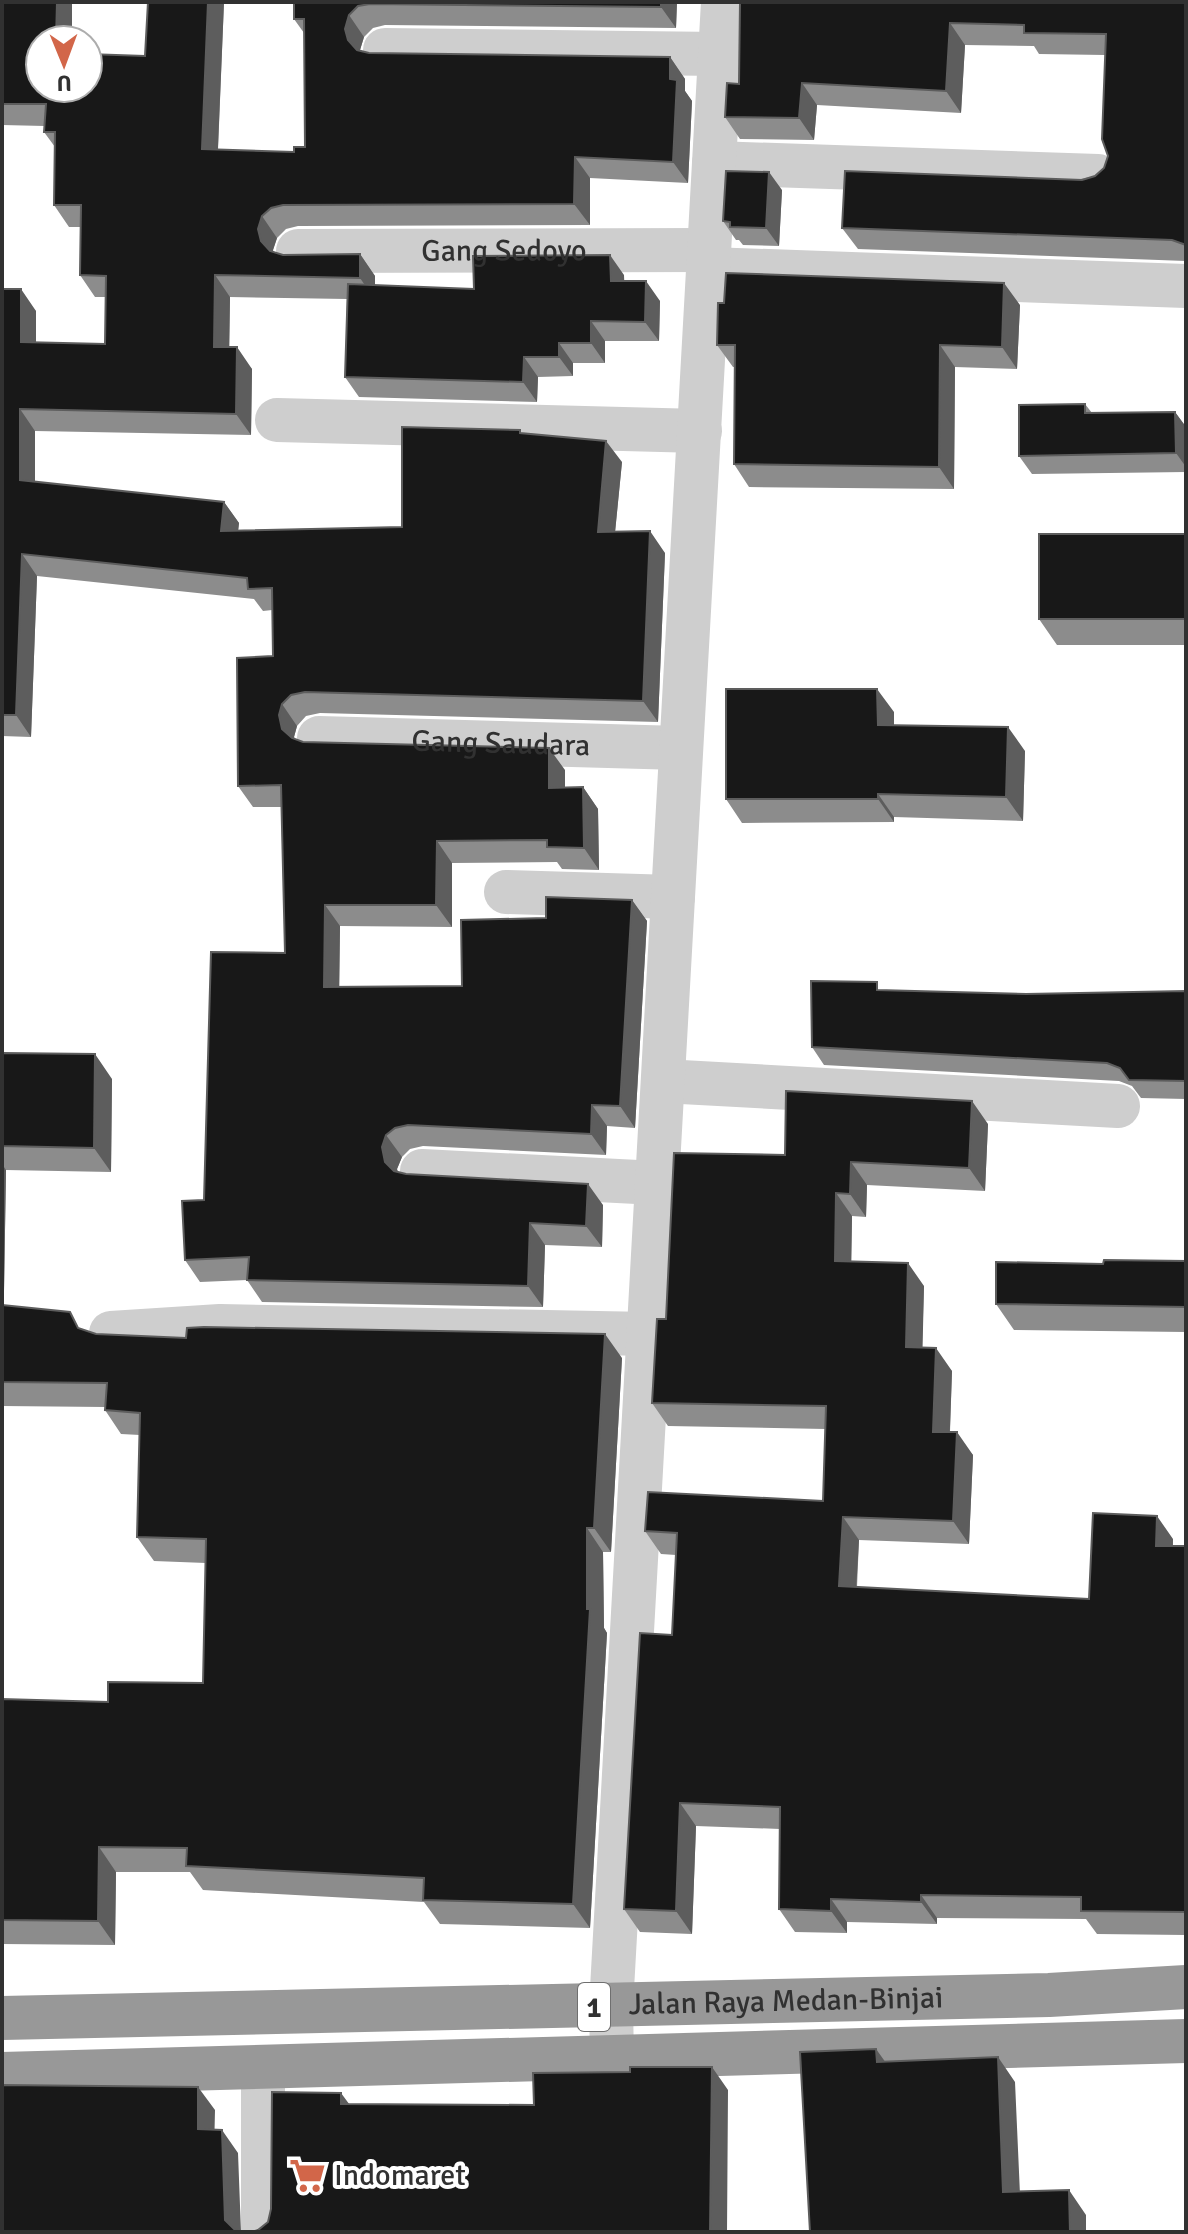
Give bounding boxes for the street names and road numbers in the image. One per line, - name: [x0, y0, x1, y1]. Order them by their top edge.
- street label: Gang Sedoyo: [421, 232, 587, 270]
- street label: Gang Saudara: [411, 723, 591, 764]
- street label: Jalan Raya Medan-Binjai: [628, 1979, 944, 2023]
- road number: 1: [578, 1983, 610, 2031]

